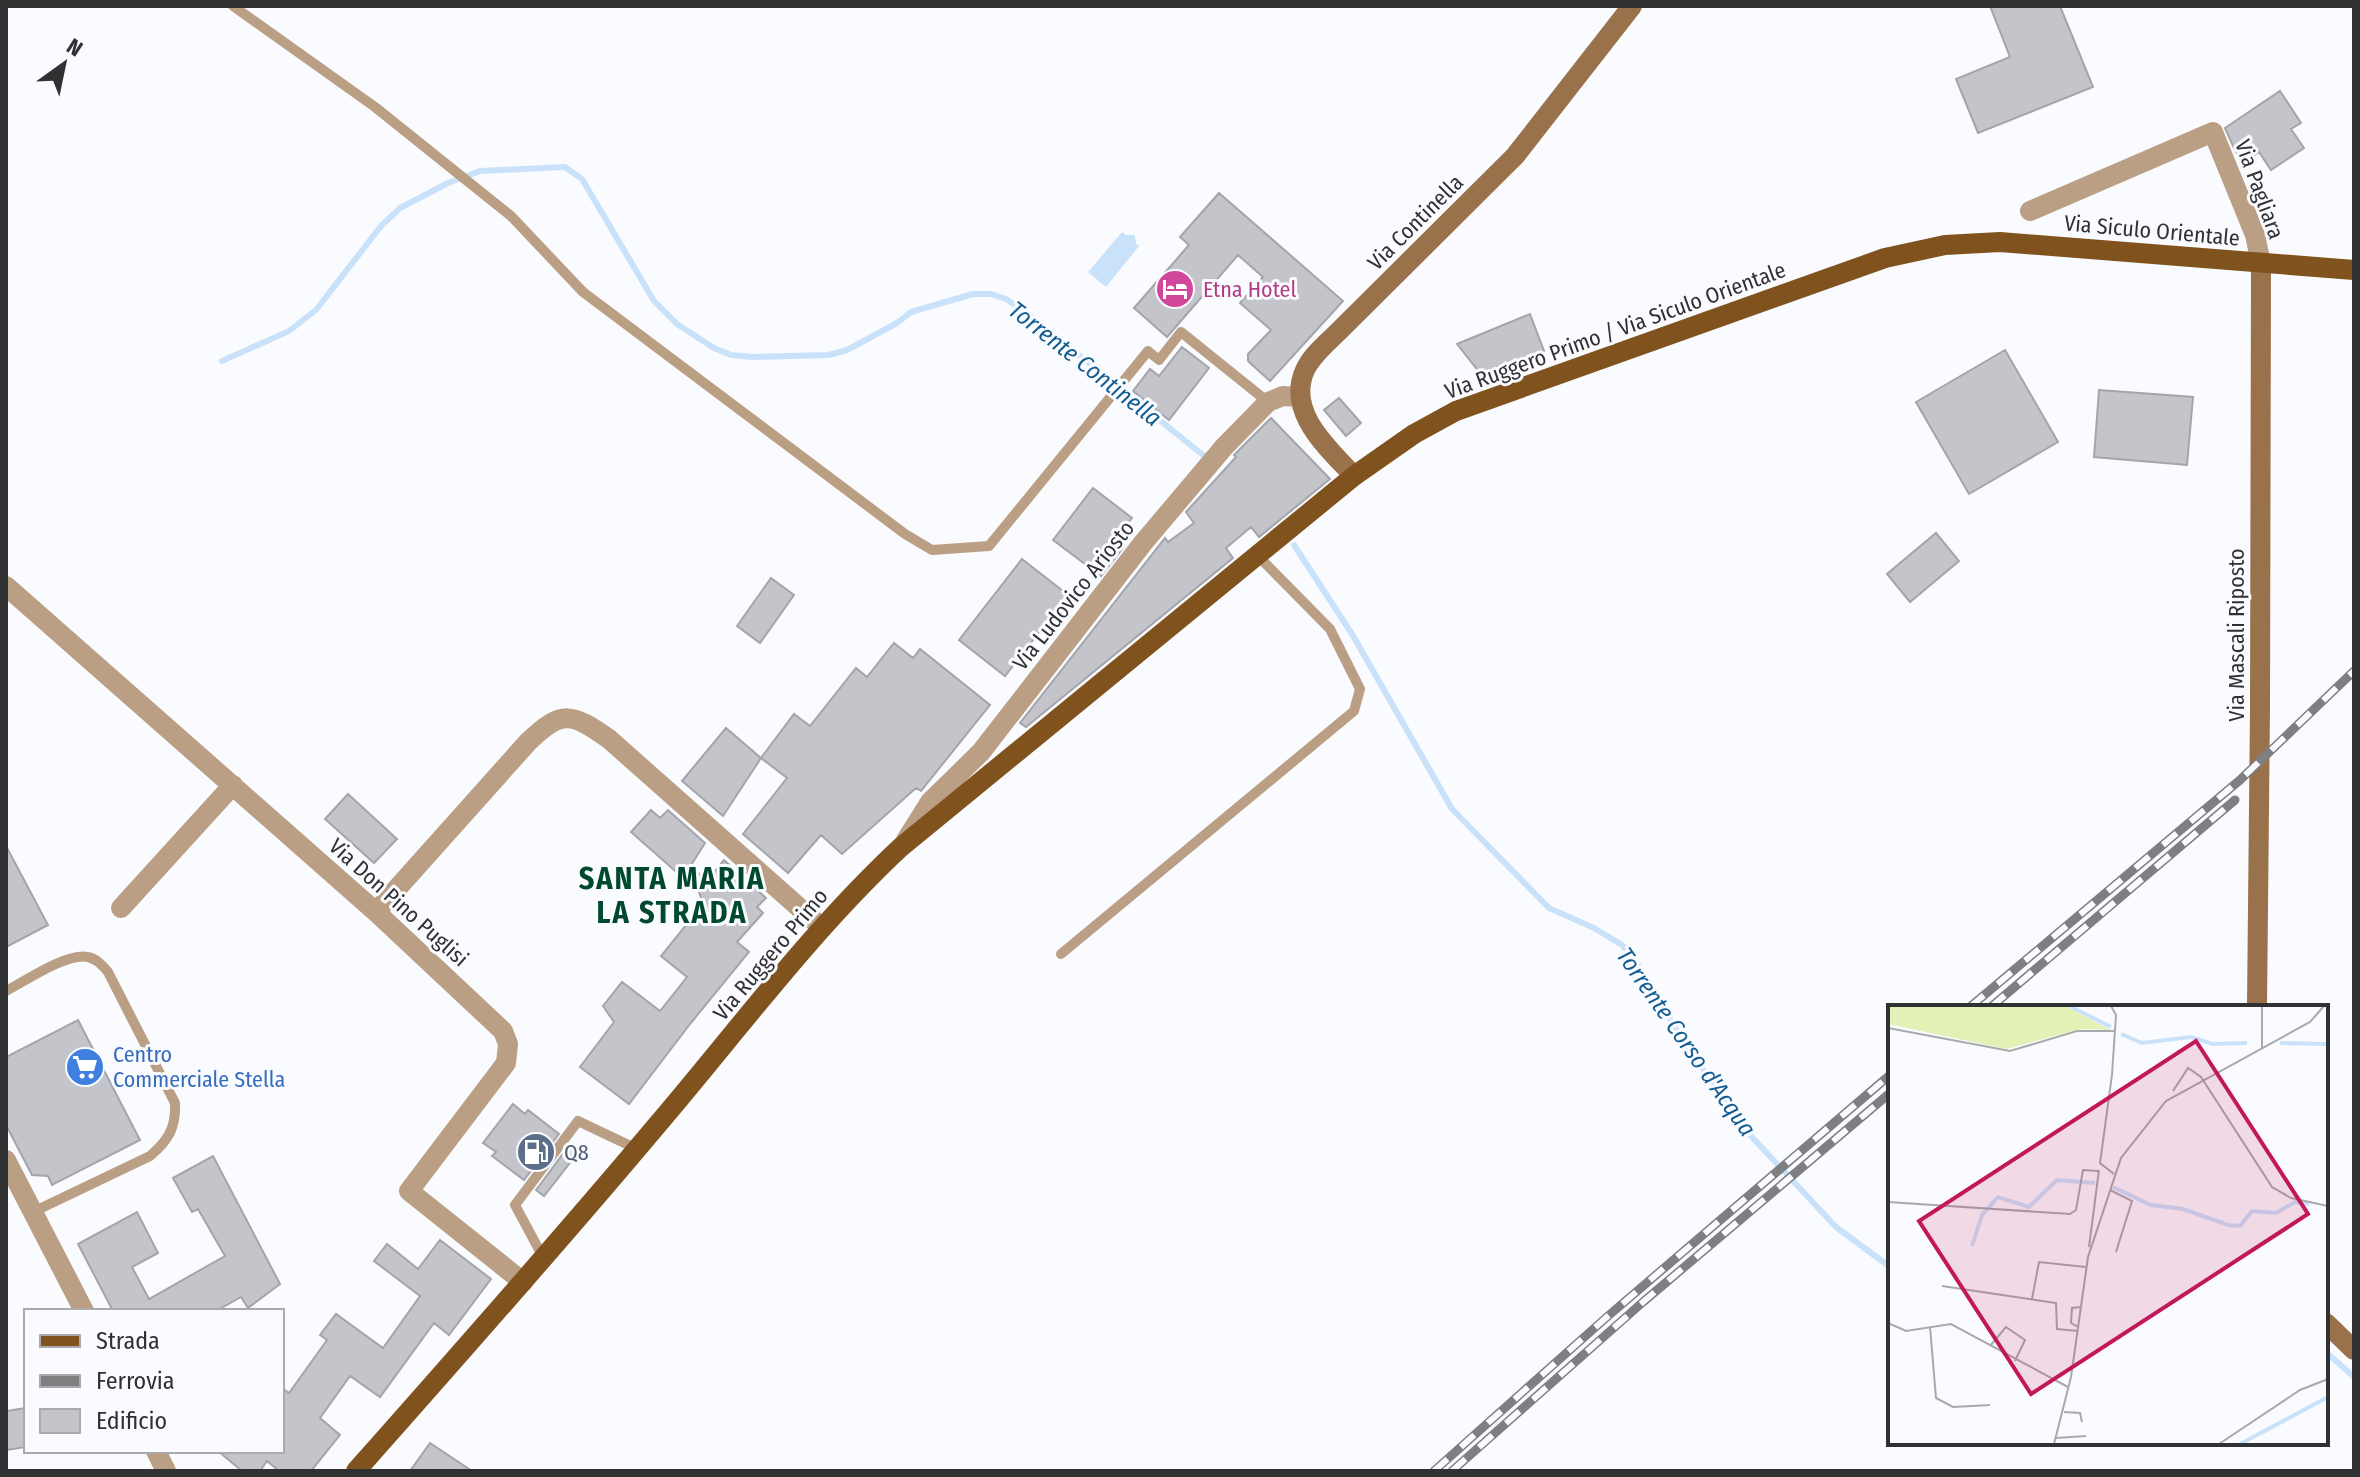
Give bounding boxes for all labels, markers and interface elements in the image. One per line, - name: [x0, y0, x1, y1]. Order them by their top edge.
- north arrow: [24, 24, 104, 104]
- text: N: [62, 33, 88, 63]
- street label: Via Pagliara: [2229, 136, 2290, 243]
- street label: Via Continella: [1362, 169, 1469, 276]
- street label: Via Siculo Orientale: [2063, 209, 2241, 252]
- street label: Via Ruggero Primo / Via Siculo Orientale: [1441, 256, 1789, 405]
- hotel icon: Etna Hotel: [1154, 268, 1196, 310]
- place label: Etna Hotel: [1203, 276, 1296, 303]
- water label: Torrente Continella: [1003, 296, 1167, 432]
- street label: Via Ludovico Ariosto: [1007, 515, 1140, 675]
- street label: Via Mascali Riposto: [2223, 548, 2250, 722]
- street label: Via Don Pino Puglisi: [323, 833, 474, 972]
- district label: SANTA MARIA LA STRADA: [579, 861, 765, 931]
- street label: Via Ruggero Primo: [707, 883, 833, 1026]
- water label: Torrente Corso d'Acqua: [1610, 942, 1762, 1142]
- inset map: [1888, 1005, 2328, 1445]
- place label: Centro Commerciale Stella: [113, 1041, 285, 1093]
- supermarket icon: Centro Commerciale Stella: [64, 1046, 106, 1088]
- fuel station icon: Q8: [515, 1131, 557, 1173]
- place label: Q8: [564, 1139, 589, 1166]
- legend: [24, 1309, 284, 1453]
- text: Strada: [96, 1327, 160, 1355]
- text: Ferrovia: [96, 1367, 175, 1395]
- text: Edificio: [96, 1407, 167, 1435]

